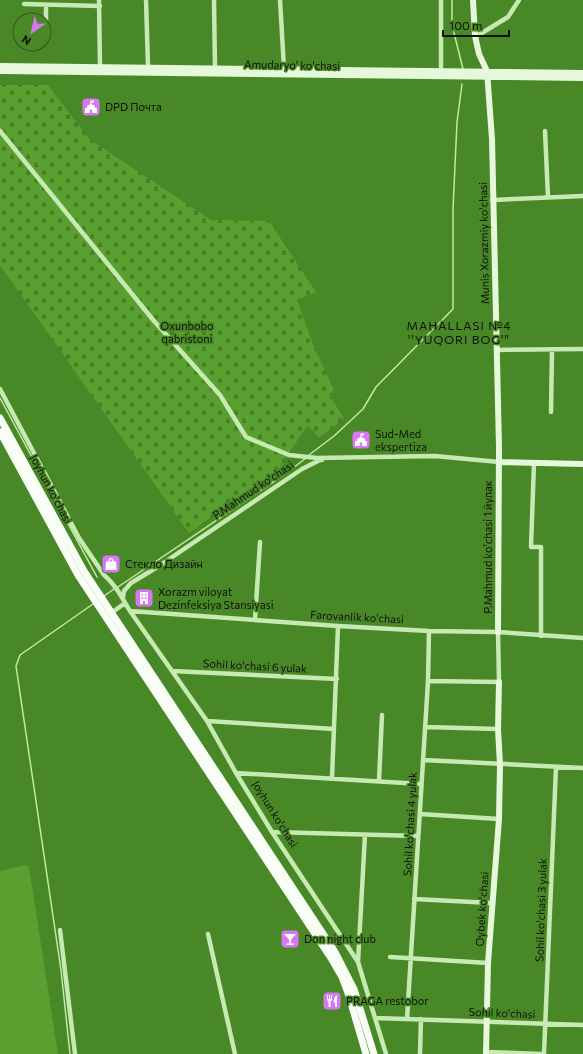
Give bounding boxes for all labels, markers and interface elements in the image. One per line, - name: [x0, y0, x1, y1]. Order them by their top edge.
- north arrow: [12, 12, 52, 52]
- scale bar: [443, 12, 509, 38]
- text: 100 m: [449, 18, 483, 32]
- text: N: [19, 33, 33, 48]
- street label: Amudaryo' ko'chasi: [244, 57, 340, 72]
- public building icon: DPD Почта: [80, 96, 102, 118]
- place label: DPD Почта: [105, 100, 162, 113]
- street label: Munis Xorazmiy ko'chasi: [476, 182, 491, 304]
- district label: MAHALLASI №4 ''YUQORI BOG'": [406, 318, 512, 346]
- park label: Oxunbobo qabristoni: [160, 319, 214, 345]
- place label: Sud-Med ekspertiza: [375, 427, 427, 453]
- public building icon: Sud-Med ekspertiza: [350, 429, 372, 451]
- street label: Joyhun ko'chasi: [27, 452, 75, 526]
- street label: P.Mahmud ko'chasi: [210, 458, 296, 522]
- street label: P.Mahmud ko'chasi 1 йулак: [481, 480, 494, 614]
- shop icon: Стекло Дизайн: [100, 553, 122, 575]
- place label: Стекло Дизайн: [125, 557, 203, 570]
- place label: Xorazm viloyat Dezinfeksiya Stansiyasi: [158, 585, 274, 611]
- building icon: Xorazm viloyat Dezinfeksiya Stansiyasi: [133, 587, 155, 609]
- street label: Farovanlik ko'chasi: [310, 608, 404, 625]
- street label: Sohil ko'chasi 6 yulak: [203, 656, 307, 675]
- street label: Sohil ko'chasi 4 yulak: [400, 772, 419, 876]
- street label: Joyhun ko'chasi: [249, 778, 301, 850]
- street label: Sohil ko'chasi 3 yulak: [532, 858, 549, 962]
- street label: Oybek ko'chasi: [472, 871, 491, 947]
- bar icon: Don night club: [279, 928, 301, 950]
- place label: Don night club: [304, 932, 376, 945]
- restaurant icon: PRAGA restobor: [321, 990, 343, 1012]
- place label: PRAGA restobor: [346, 994, 429, 1007]
- street label: Sohil ko'chasi: [468, 1005, 536, 1020]

